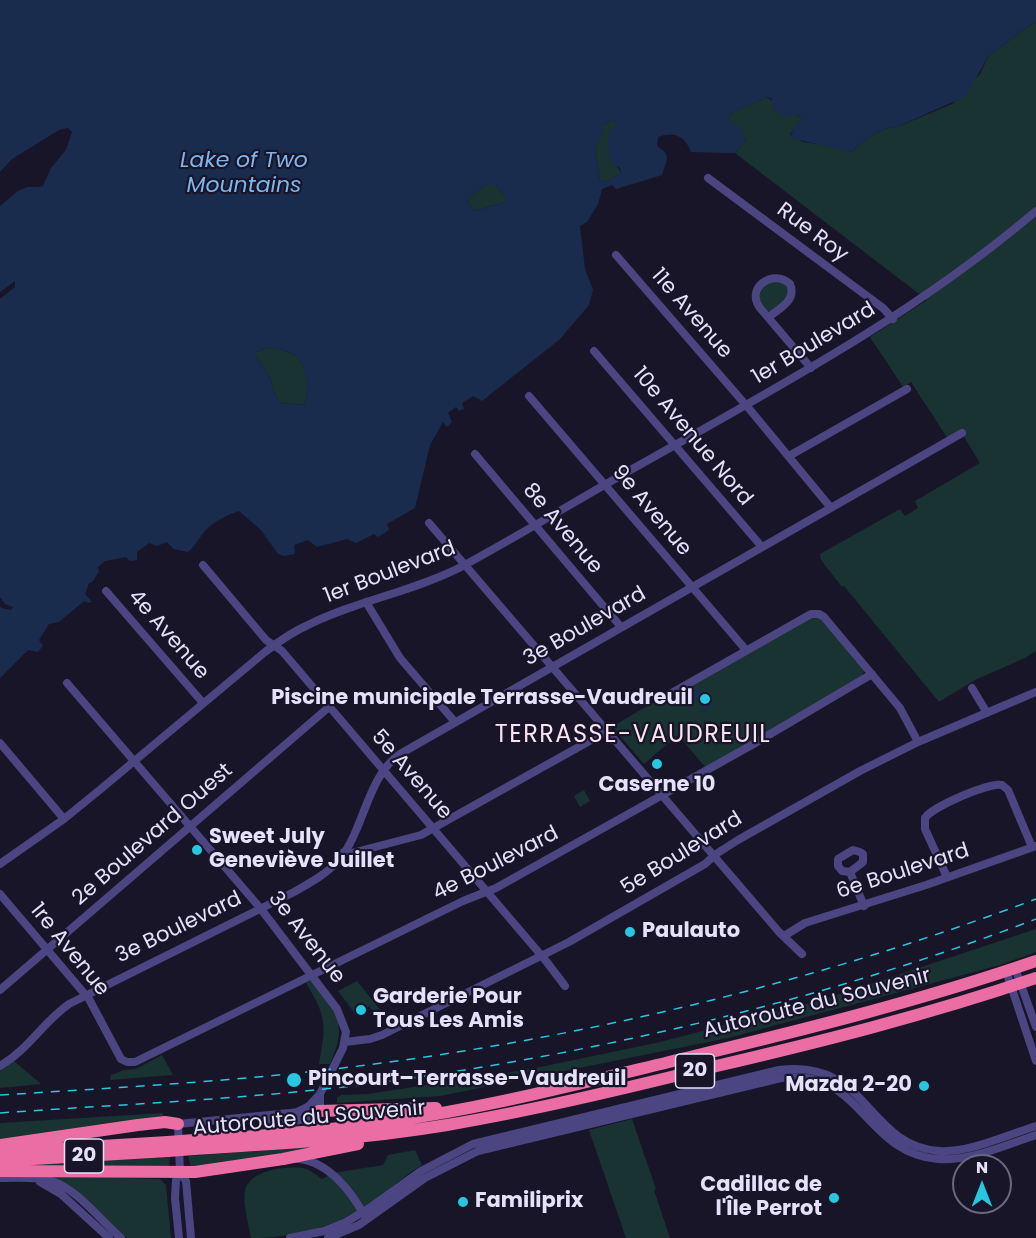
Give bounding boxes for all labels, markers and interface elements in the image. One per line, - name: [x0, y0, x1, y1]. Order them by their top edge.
- water label: Lake of Two Mountains: [180, 148, 308, 200]
- street label: Rue Roy: [771, 198, 853, 268]
- street label: 11e Avenue: [645, 264, 737, 364]
- street label: 1er Boulevard: [748, 297, 880, 391]
- street label: 10e Avenue Nord: [627, 363, 757, 511]
- street label: 9e Avenue: [606, 460, 696, 562]
- street label: 8e Avenue: [517, 478, 607, 580]
- street label: 1er Boulevard: [321, 536, 459, 610]
- street label: 3e Boulevard: [519, 582, 651, 672]
- street label: 4e Avenue: [122, 585, 214, 685]
- place label: Piscine municipale Terrasse-Vaudreuil: [271, 686, 693, 712]
- marker: Piscine municipale Terrasse-Vaudreuil: [698, 692, 712, 706]
- district label: TERRASSE-VAUDREUIL: [495, 722, 771, 750]
- street label: 5e Avenue: [365, 725, 457, 825]
- marker: Caserne 10: [650, 757, 664, 771]
- street label: 2e Boulevard Ouest: [68, 759, 238, 911]
- place label: Caserne 10: [598, 773, 716, 799]
- street label: 5e Boulevard: [617, 807, 747, 901]
- street label: 4e Boulevard: [429, 821, 563, 907]
- place label: Sweet July Geneviève Juillet: [209, 825, 394, 875]
- street label: 6e Boulevard: [834, 839, 972, 905]
- marker: Sweet July Geneviève Juillet: [190, 843, 204, 857]
- street label: 3e Boulevard: [112, 887, 246, 969]
- street label: 3e Avenue: [262, 887, 350, 989]
- street label: 1re Avenue: [24, 899, 114, 1001]
- place label: Paulauto: [642, 919, 740, 945]
- marker: Paulauto: [623, 925, 637, 939]
- street label: Autoroute du Souvenir: [701, 964, 933, 1044]
- place label: Garderie Pour Tous Les Amis: [373, 985, 524, 1035]
- marker: Garderie Pour Tous Les Amis: [354, 1003, 368, 1017]
- road number: 20: [676, 1054, 714, 1088]
- place label: Pincourt–Terrasse-Vaudreuil: [308, 1067, 626, 1093]
- marker: Pincourt–Terrasse-Vaudreuil: [285, 1071, 303, 1089]
- place label: Mazda 2-20: [785, 1073, 912, 1099]
- marker: Mazda 2-20: [917, 1079, 931, 1093]
- street label: Autoroute du Souvenir: [192, 1096, 426, 1142]
- road number: 20: [64, 1139, 104, 1173]
- north arrow: [952, 1154, 1012, 1214]
- text: N: [976, 1156, 988, 1179]
- place label: Cadillac de l'Île Perrot: [700, 1173, 822, 1223]
- place label: Familiprix: [475, 1189, 583, 1215]
- marker: Cadillac de l'Île Perrot: [827, 1191, 841, 1205]
- marker: Familiprix: [456, 1195, 470, 1209]

